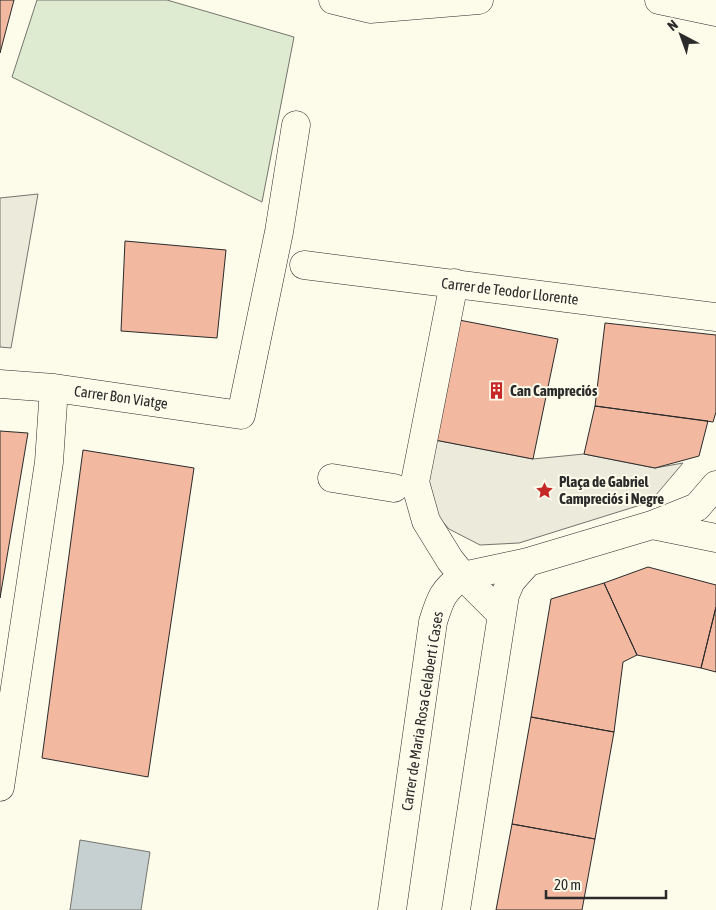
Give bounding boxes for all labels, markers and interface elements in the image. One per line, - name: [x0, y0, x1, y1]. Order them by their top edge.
- north arrow: [656, 10, 706, 60]
- text: N: [664, 16, 681, 34]
- street label: Carrer de Teodor Llorente: [440, 274, 580, 308]
- building icon: Can Campreciós: [486, 380, 506, 400]
- street label: Carrer Bon Viatge: [73, 382, 169, 412]
- place label: Can Campreciós: [510, 382, 598, 399]
- place label: Plaça de Gabriel Campreciós i Negre: [559, 473, 664, 507]
- place icon: Plaça de Gabriel Campreciós i Negre: [535, 480, 555, 500]
- street label: Carrer de Maria Rosa Gelabert i Cases: [398, 610, 446, 812]
- scale bar: [546, 868, 666, 900]
- text: 20 m: [554, 876, 581, 893]

